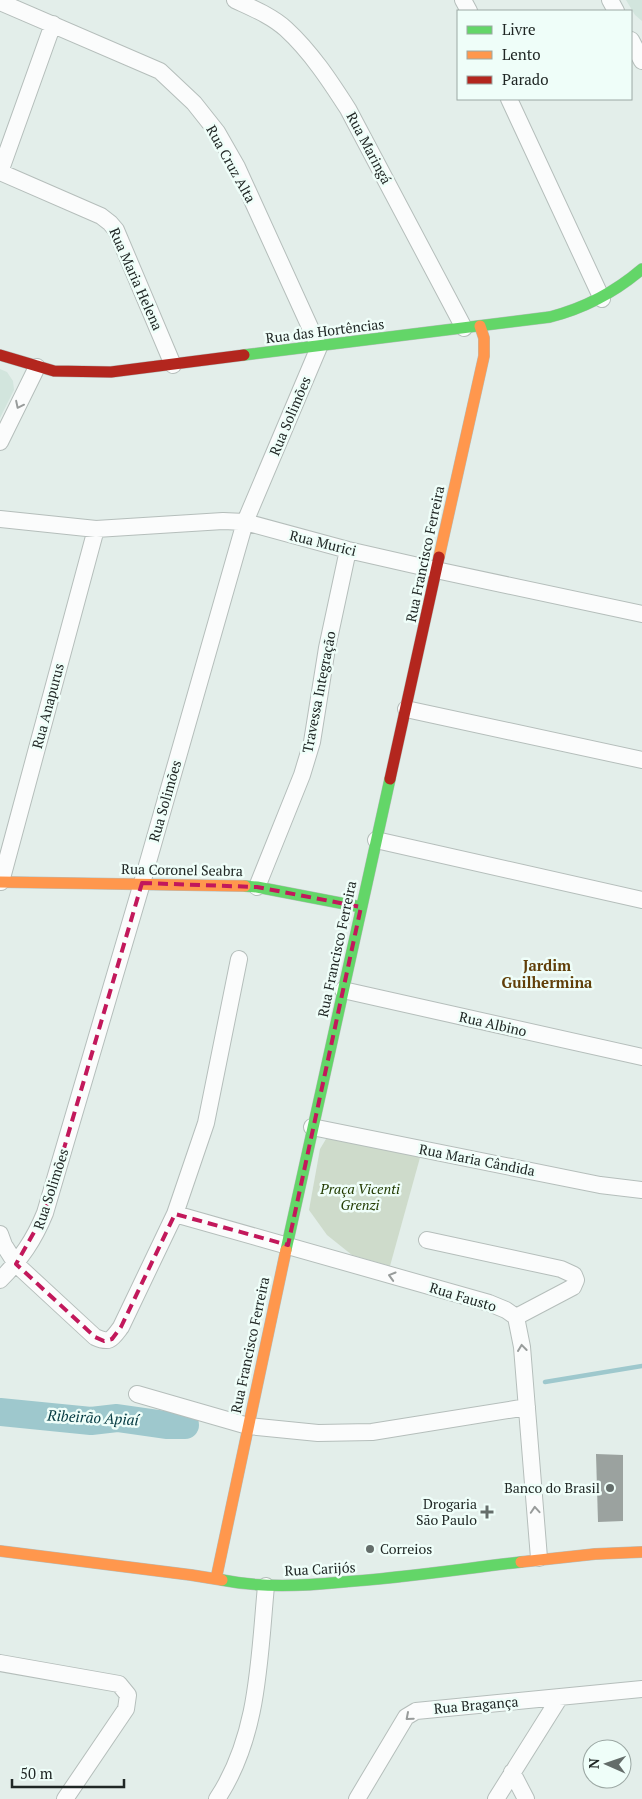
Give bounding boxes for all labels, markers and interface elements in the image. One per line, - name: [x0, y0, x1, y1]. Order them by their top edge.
- legend: [457, 10, 632, 100]
- text: Livre: [502, 19, 536, 39]
- text: Lento: [502, 44, 541, 64]
- text: Parado: [502, 69, 548, 89]
- street label: Rua Maringá: [343, 108, 396, 187]
- street label: Rua Cruz Alta: [202, 122, 261, 206]
- street label: Rua Maria Helena: [105, 224, 168, 333]
- street label: Rua das Hortências: [264, 314, 385, 347]
- street label: Rua Solimões: [264, 373, 315, 458]
- one-way arrow: [15, 399, 25, 408]
- street label: Rua Francisco Ferreira: [401, 484, 448, 624]
- street label: Rua Murici: [288, 525, 358, 560]
- street label: Travessa Integração: [297, 629, 340, 754]
- street label: Rua Anapurus: [27, 661, 68, 751]
- street label: Rua Solimões: [144, 758, 185, 844]
- street label: Rua Coronel Seabra: [121, 859, 243, 880]
- street label: Rua Francisco Ferreira: [313, 879, 360, 1019]
- district label: Jardim Guilhermina: [502, 955, 593, 992]
- street label: Rua Albino: [457, 1007, 529, 1041]
- street label: Rua Maria Cândida: [417, 1139, 537, 1180]
- street label: Rua Solimões: [29, 1146, 73, 1232]
- park label: Praça Vicenti Grenzi: [319, 1179, 400, 1214]
- one-way arrow: [388, 1271, 397, 1281]
- street label: Rua Francisco Ferreira: [226, 1275, 273, 1415]
- street label: Rua Fausto: [427, 1277, 499, 1316]
- one-way arrow: [517, 1343, 528, 1351]
- water label: Ribeirão Apiaí: [46, 1405, 141, 1429]
- place label: Banco do Brasil: [504, 1478, 600, 1497]
- marker: Banco do Brasil: [604, 1482, 616, 1494]
- place label: Drogaria São Paulo: [416, 1494, 477, 1529]
- one-way arrow: [530, 1505, 541, 1513]
- marker: Drogaria São Paulo: [481, 1506, 493, 1518]
- place label: Correios: [380, 1539, 432, 1558]
- marker: Correios: [364, 1543, 376, 1555]
- street label: Rua Carijós: [284, 1557, 356, 1580]
- street label: Rua Bragança: [433, 1691, 519, 1718]
- one-way arrow: [406, 1711, 415, 1720]
- north arrow: [582, 1739, 632, 1789]
- scale bar: [12, 1756, 125, 1788]
- text: N: [584, 1758, 603, 1769]
- text: 50 m: [20, 1763, 53, 1783]

